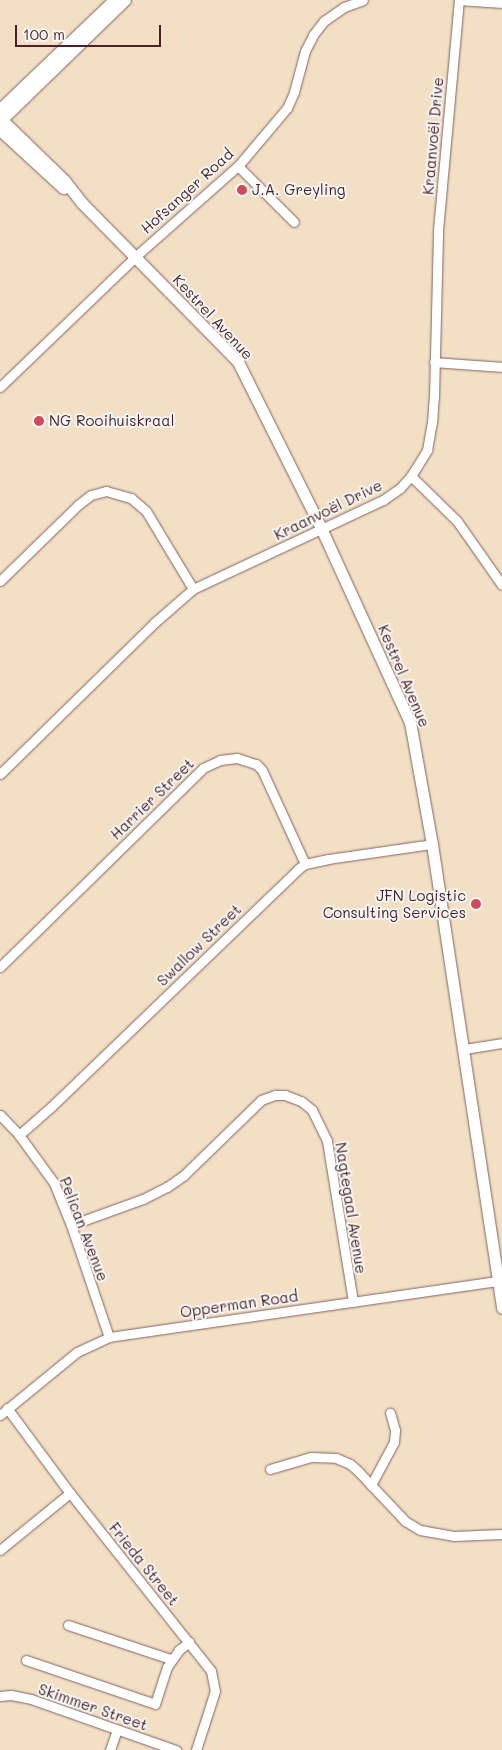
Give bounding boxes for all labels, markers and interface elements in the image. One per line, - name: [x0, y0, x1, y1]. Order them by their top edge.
- scale bar: [18, 15, 164, 47]
- text: 100 m: [23, 24, 65, 44]
- street label: Kraanvoël Drive: [419, 76, 447, 196]
- street label: Hofsanger Road: [137, 145, 237, 237]
- place label: J.A. Greyling: [252, 181, 345, 199]
- marker: J.A. Greyling: [236, 184, 248, 196]
- street label: Kestrel Avenue: [169, 271, 257, 363]
- place label: NG Rooihuiskraal: [49, 412, 174, 430]
- marker: NG Rooihuiskraal: [33, 415, 45, 427]
- street label: Kraanvoël Drive: [271, 476, 385, 544]
- street label: Kestrel Avenue: [374, 622, 434, 730]
- street label: Harrier Street: [107, 755, 197, 843]
- place label: JFN Logistic Consulting Services: [323, 886, 466, 921]
- marker: JFN Logistic Consulting Services: [470, 898, 482, 910]
- street label: Swallow Street: [153, 900, 245, 990]
- street label: Nagtegaal Avenue: [332, 1141, 370, 1275]
- street label: Pelican Avenue: [56, 1174, 112, 1284]
- street label: Opperman Road: [179, 1287, 299, 1321]
- street label: Frieda Street: [105, 1519, 183, 1609]
- street label: Skimmer Street: [36, 1680, 150, 1734]

